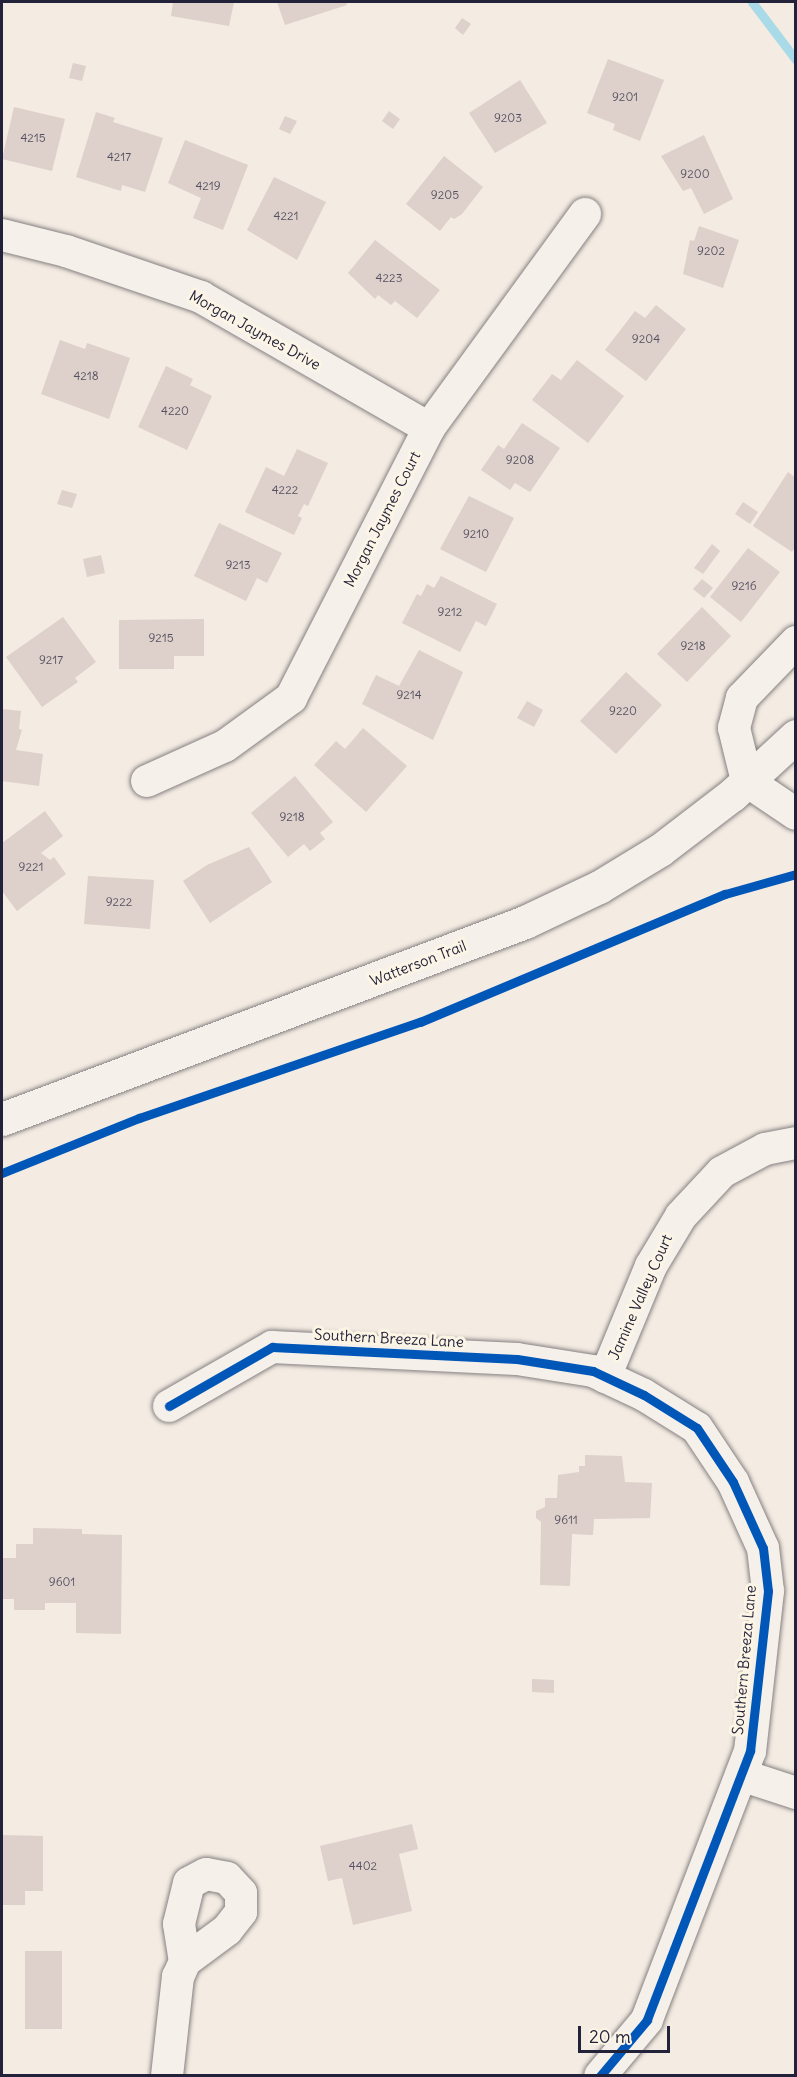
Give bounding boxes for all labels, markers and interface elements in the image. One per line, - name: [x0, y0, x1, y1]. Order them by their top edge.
- house number: 9201: [612, 90, 638, 104]
- house number: 9203: [494, 111, 522, 125]
- house number: 4215: [20, 131, 46, 145]
- house number: 4217: [107, 150, 131, 164]
- house number: 9200: [680, 167, 710, 181]
- house number: 4219: [195, 179, 221, 193]
- house number: 9205: [431, 188, 459, 202]
- house number: 4221: [274, 209, 298, 223]
- house number: 9202: [697, 244, 725, 258]
- house number: 4223: [376, 271, 402, 285]
- street label: Morgan Jaymes Drive: [186, 286, 324, 374]
- house number: 9204: [632, 332, 660, 346]
- house number: 4218: [73, 369, 99, 383]
- house number: 4220: [161, 404, 189, 418]
- street label: Morgan Jaymes Court: [340, 448, 424, 590]
- house number: 9208: [506, 453, 534, 467]
- house number: 4222: [272, 483, 298, 497]
- house number: 9210: [463, 527, 489, 541]
- house number: 9213: [225, 558, 251, 572]
- house number: 9216: [731, 579, 757, 593]
- house number: 9212: [438, 605, 462, 619]
- house number: 9215: [148, 631, 174, 645]
- house number: 9218: [680, 639, 706, 653]
- house number: 9217: [39, 653, 63, 667]
- house number: 9214: [396, 688, 422, 702]
- house number: 9220: [609, 704, 637, 718]
- house number: 9218: [279, 810, 305, 824]
- house number: 9221: [19, 860, 43, 874]
- house number: 9222: [106, 895, 132, 909]
- street label: Watterson Trail: [367, 936, 469, 990]
- street label: Jamine Valley Court: [604, 1232, 676, 1362]
- street label: Southern Breeza Lane: [314, 1325, 464, 1351]
- house number: 9611: [554, 1513, 578, 1527]
- house number: 9601: [49, 1575, 75, 1589]
- street label: Southern Breeza Lane: [728, 1585, 760, 1735]
- house number: 4402: [349, 1859, 377, 1873]
- scale bar: [581, 2014, 672, 2052]
- text: 20 m: [589, 2025, 631, 2048]

